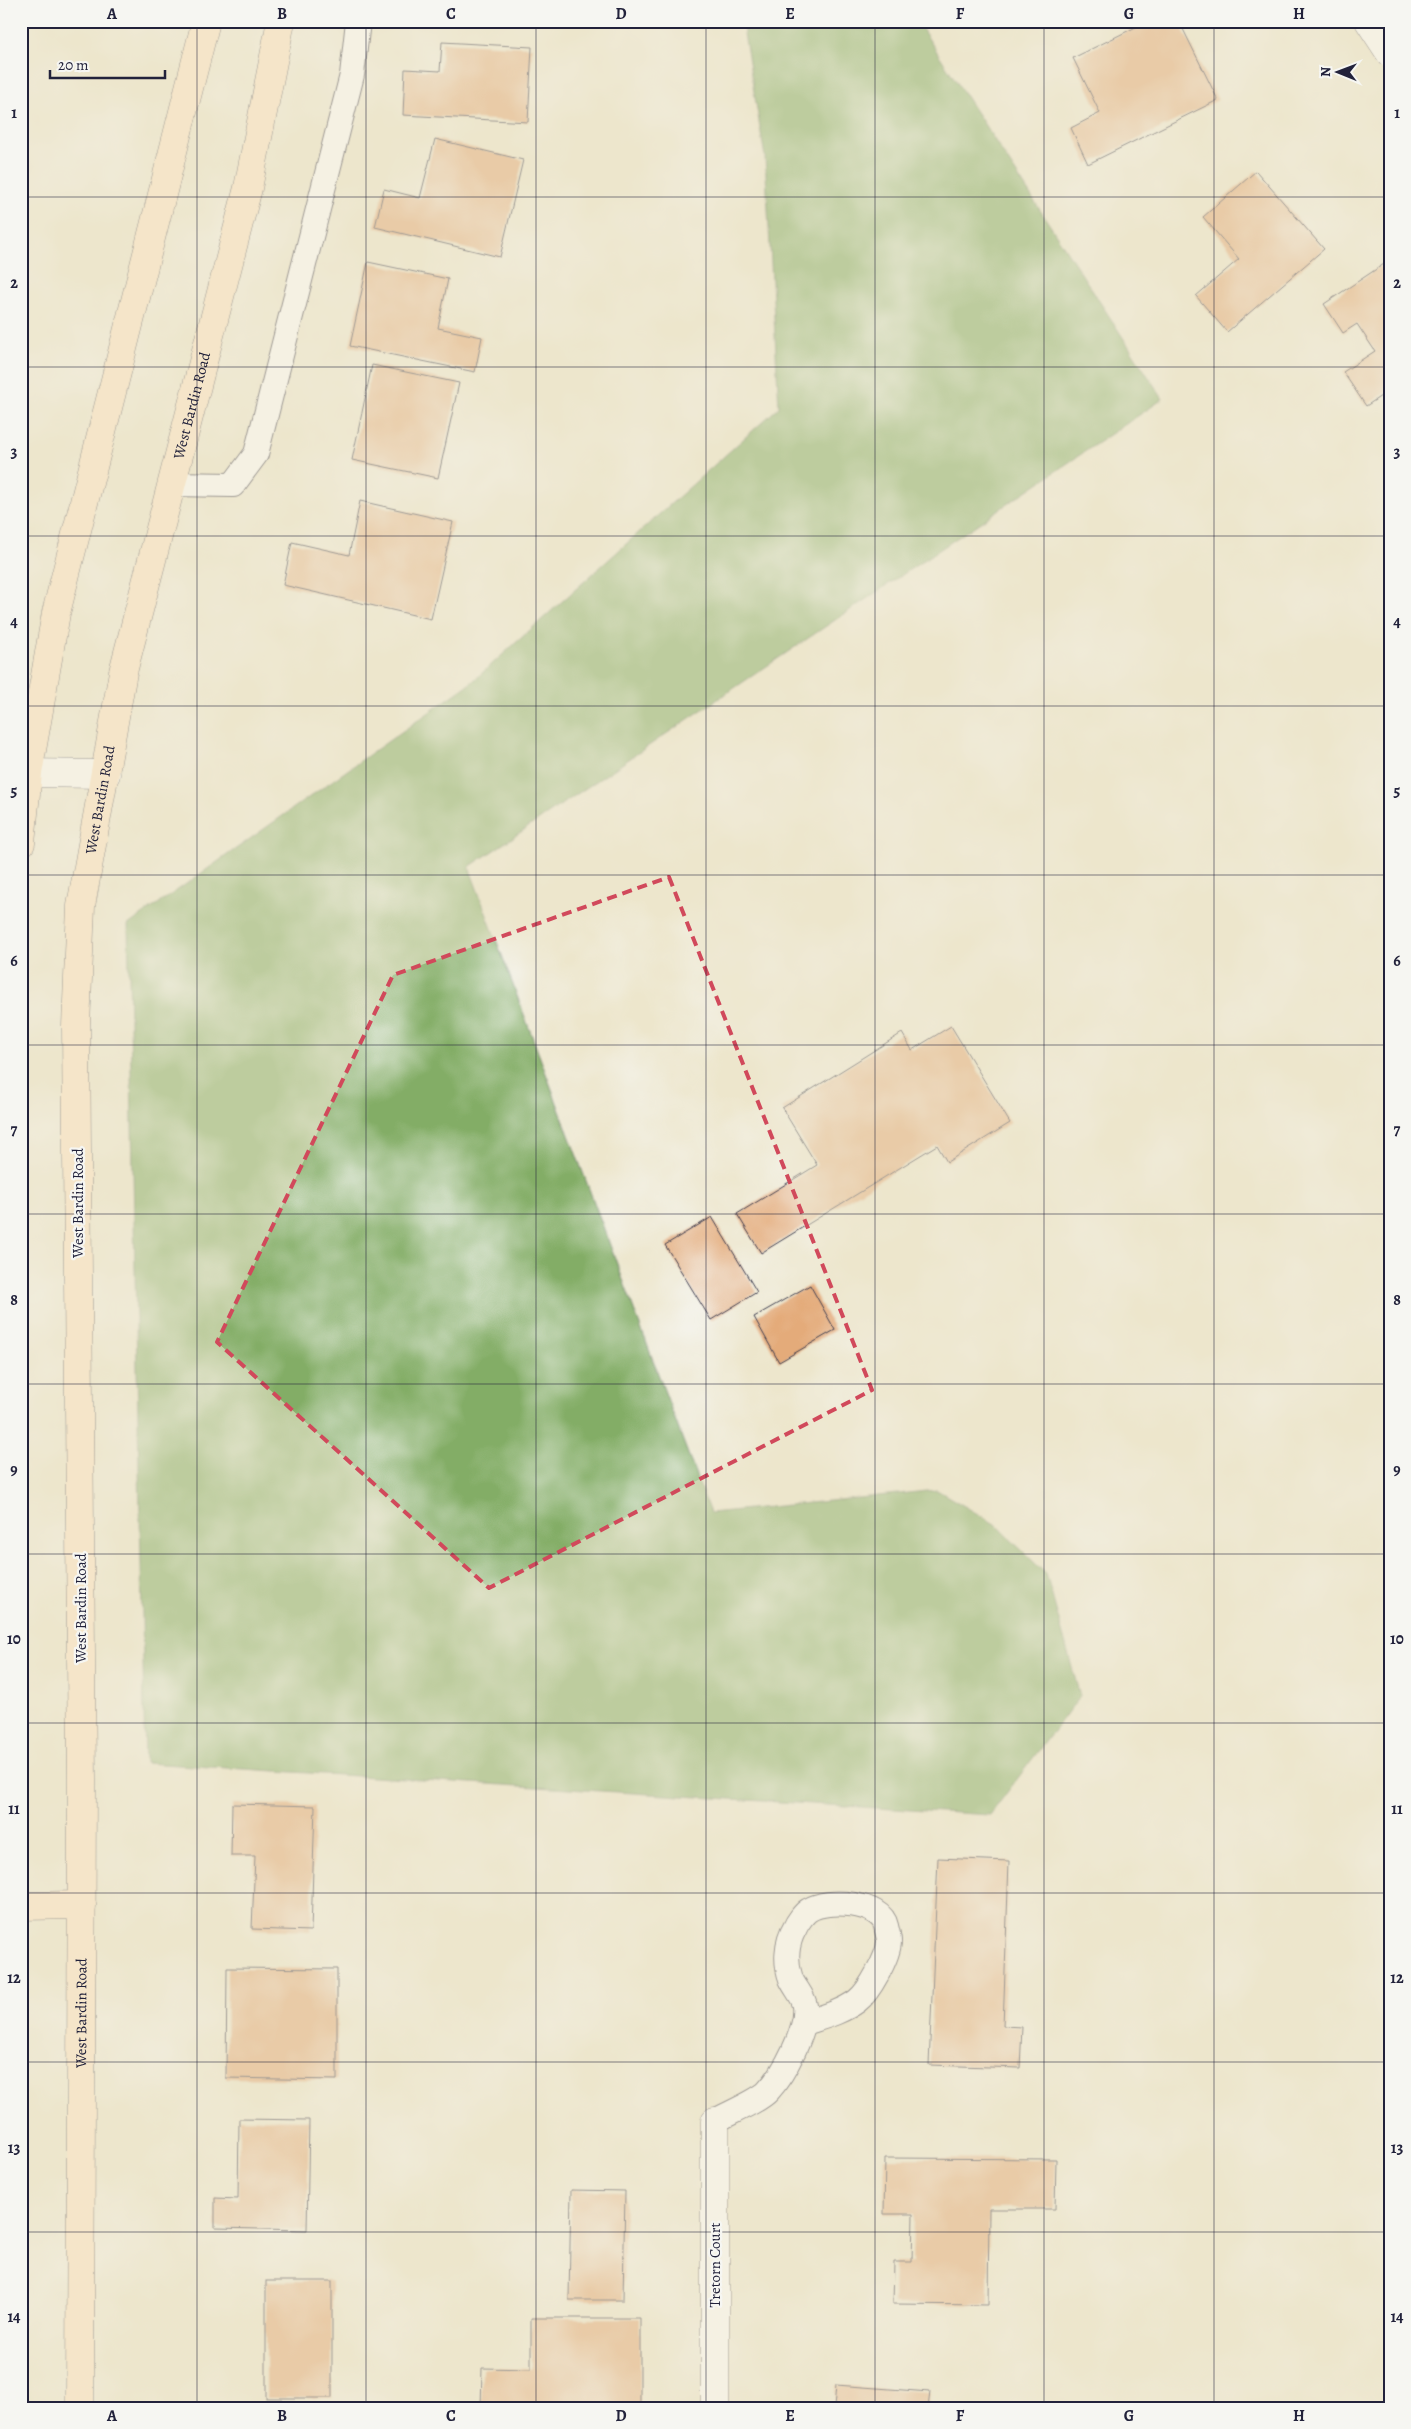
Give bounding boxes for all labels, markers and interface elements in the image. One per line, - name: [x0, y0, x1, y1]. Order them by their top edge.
- text: A: [106, 3, 118, 25]
- text: B: [277, 3, 287, 25]
- text: C: [446, 3, 456, 25]
- text: D: [615, 3, 627, 25]
- text: E: [785, 3, 795, 25]
- text: F: [956, 3, 965, 25]
- text: G: [1124, 3, 1134, 25]
- text: H: [1293, 3, 1305, 25]
- scale bar: [50, 48, 165, 80]
- north arrow: [1314, 48, 1364, 98]
- text: 20 m: [58, 55, 89, 75]
- text: N: [1316, 67, 1335, 77]
- text: 1: [11, 102, 17, 124]
- text: 1: [1394, 102, 1400, 124]
- text: 2: [10, 272, 18, 294]
- text: 2: [1393, 272, 1401, 294]
- street label: West Bardin Road: [168, 349, 215, 462]
- text: 3: [11, 441, 18, 463]
- text: 3: [1394, 441, 1401, 463]
- text: 4: [10, 611, 18, 633]
- text: 4: [1393, 611, 1401, 633]
- street label: West Bardin Road: [80, 743, 120, 857]
- text: 5: [11, 780, 18, 802]
- text: 5: [1394, 780, 1401, 802]
- text: 6: [10, 950, 18, 972]
- text: 6: [1393, 950, 1401, 972]
- text: 7: [11, 1119, 18, 1141]
- text: 7: [1394, 1119, 1401, 1141]
- street label: West Bardin Road: [68, 1147, 88, 1259]
- text: 8: [10, 1289, 18, 1311]
- text: 8: [1393, 1289, 1401, 1311]
- text: 9: [10, 1459, 18, 1481]
- text: 9: [1393, 1459, 1401, 1481]
- street label: West Bardin Road: [71, 1552, 91, 1664]
- text: 10: [7, 1628, 21, 1650]
- text: 10: [1390, 1628, 1404, 1650]
- text: 11: [8, 1798, 20, 1820]
- text: 11: [1391, 1798, 1403, 1820]
- street label: West Bardin Road: [71, 1957, 91, 2069]
- text: 12: [7, 1967, 21, 1989]
- text: 12: [1390, 1967, 1404, 1989]
- text: 13: [8, 2137, 20, 2159]
- text: 13: [1391, 2137, 1403, 2159]
- street label: Tretorn Court: [705, 2223, 725, 2307]
- text: 14: [7, 2306, 21, 2328]
- text: 14: [1390, 2306, 1404, 2328]
- text: A: [106, 2405, 118, 2427]
- text: B: [277, 2405, 287, 2427]
- text: C: [446, 2405, 456, 2427]
- text: D: [615, 2405, 627, 2427]
- text: E: [785, 2405, 795, 2427]
- text: F: [956, 2405, 965, 2427]
- text: G: [1124, 2405, 1134, 2427]
- text: H: [1293, 2405, 1305, 2427]

